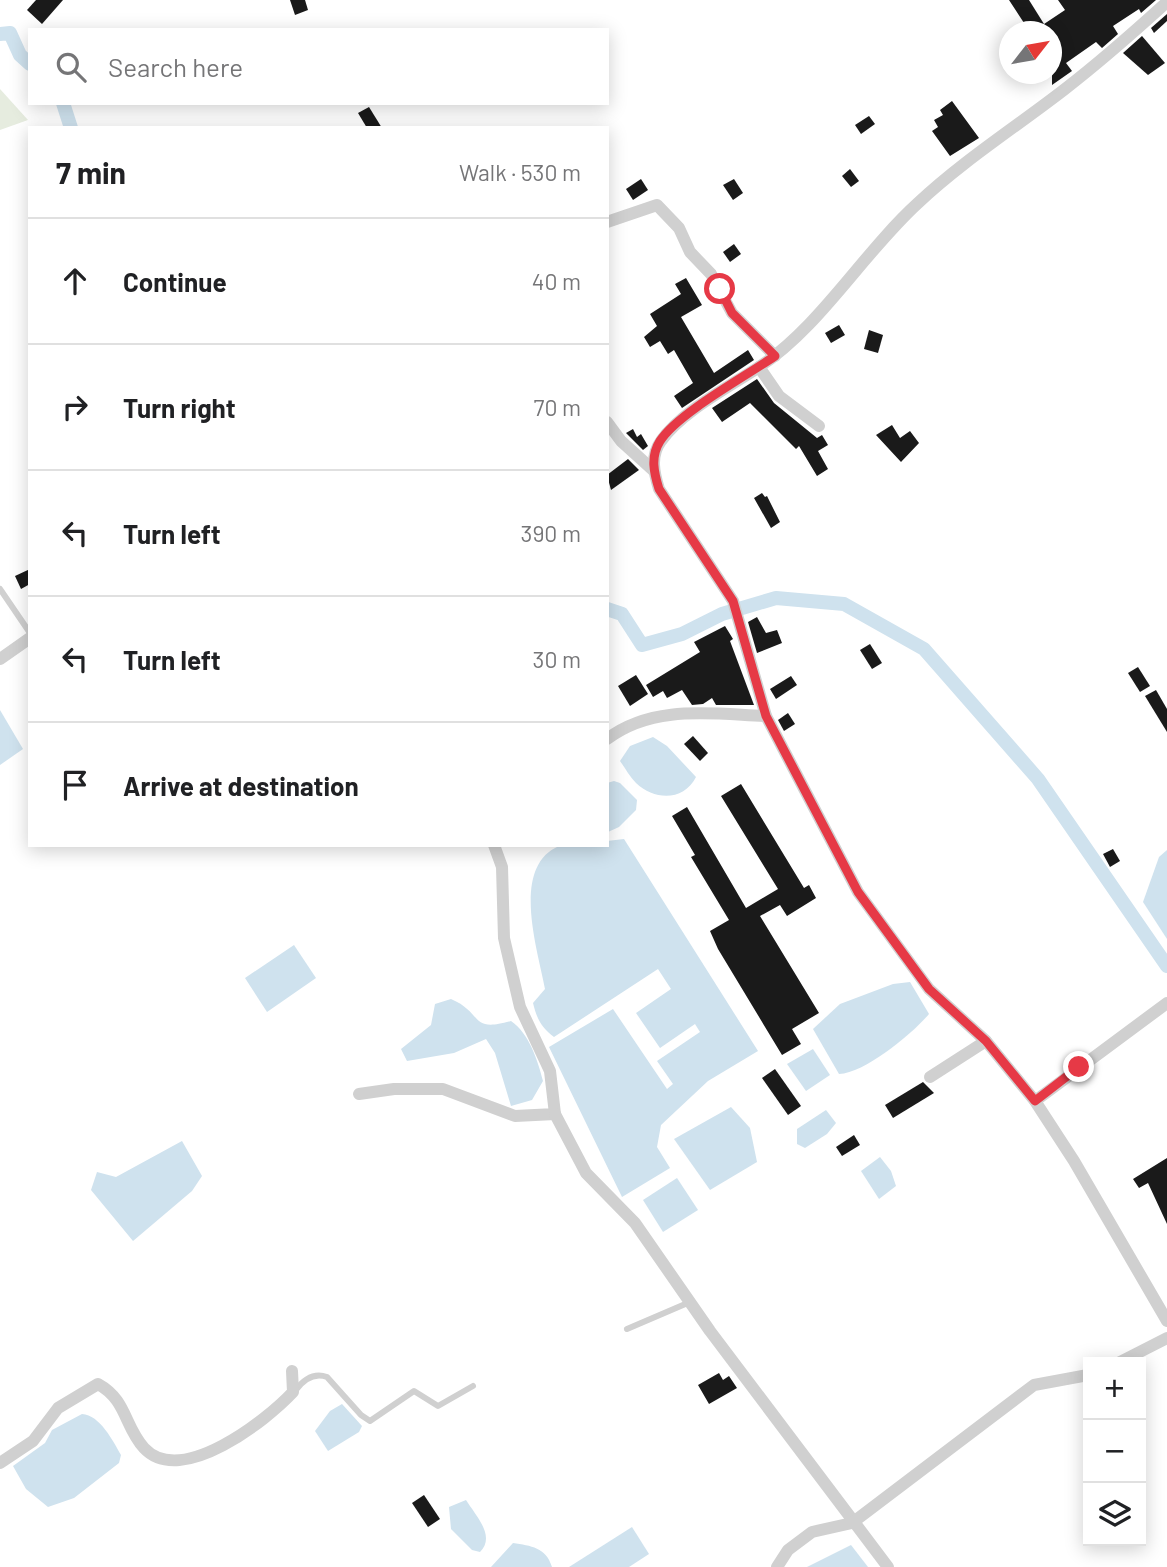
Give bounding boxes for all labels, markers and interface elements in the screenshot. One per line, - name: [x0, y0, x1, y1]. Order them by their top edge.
- north arrow: [999, 21, 1062, 84]
- search box: [28, 28, 609, 105]
- icon: search: [52, 48, 90, 86]
- text: Search here: [108, 51, 243, 82]
- text: 7 min: [56, 154, 126, 190]
- text: Walk · 530 m: [459, 158, 581, 186]
- icon: ahead: [56, 262, 94, 300]
- text: Continue: [123, 266, 227, 297]
- text: 40 m: [532, 267, 581, 295]
- route start: [704, 273, 735, 304]
- icon: right: [56, 388, 94, 426]
- text: Turn right: [123, 392, 236, 423]
- text: 70 m: [534, 393, 581, 421]
- icon: left: [56, 514, 94, 552]
- text: Turn left: [123, 518, 221, 549]
- text: 390 m: [521, 519, 581, 547]
- icon: left: [56, 640, 94, 678]
- text: Turn left: [123, 644, 221, 675]
- text: 30 m: [533, 645, 581, 673]
- icon: arrive: [56, 766, 94, 804]
- text: Arrive at destination: [123, 770, 359, 801]
- route end: [1063, 1051, 1094, 1082]
- map controls: [1083, 1357, 1146, 1546]
- button: +: [1083, 1357, 1146, 1420]
- button: −: [1083, 1420, 1146, 1483]
- button: layers: [1083, 1483, 1146, 1546]

